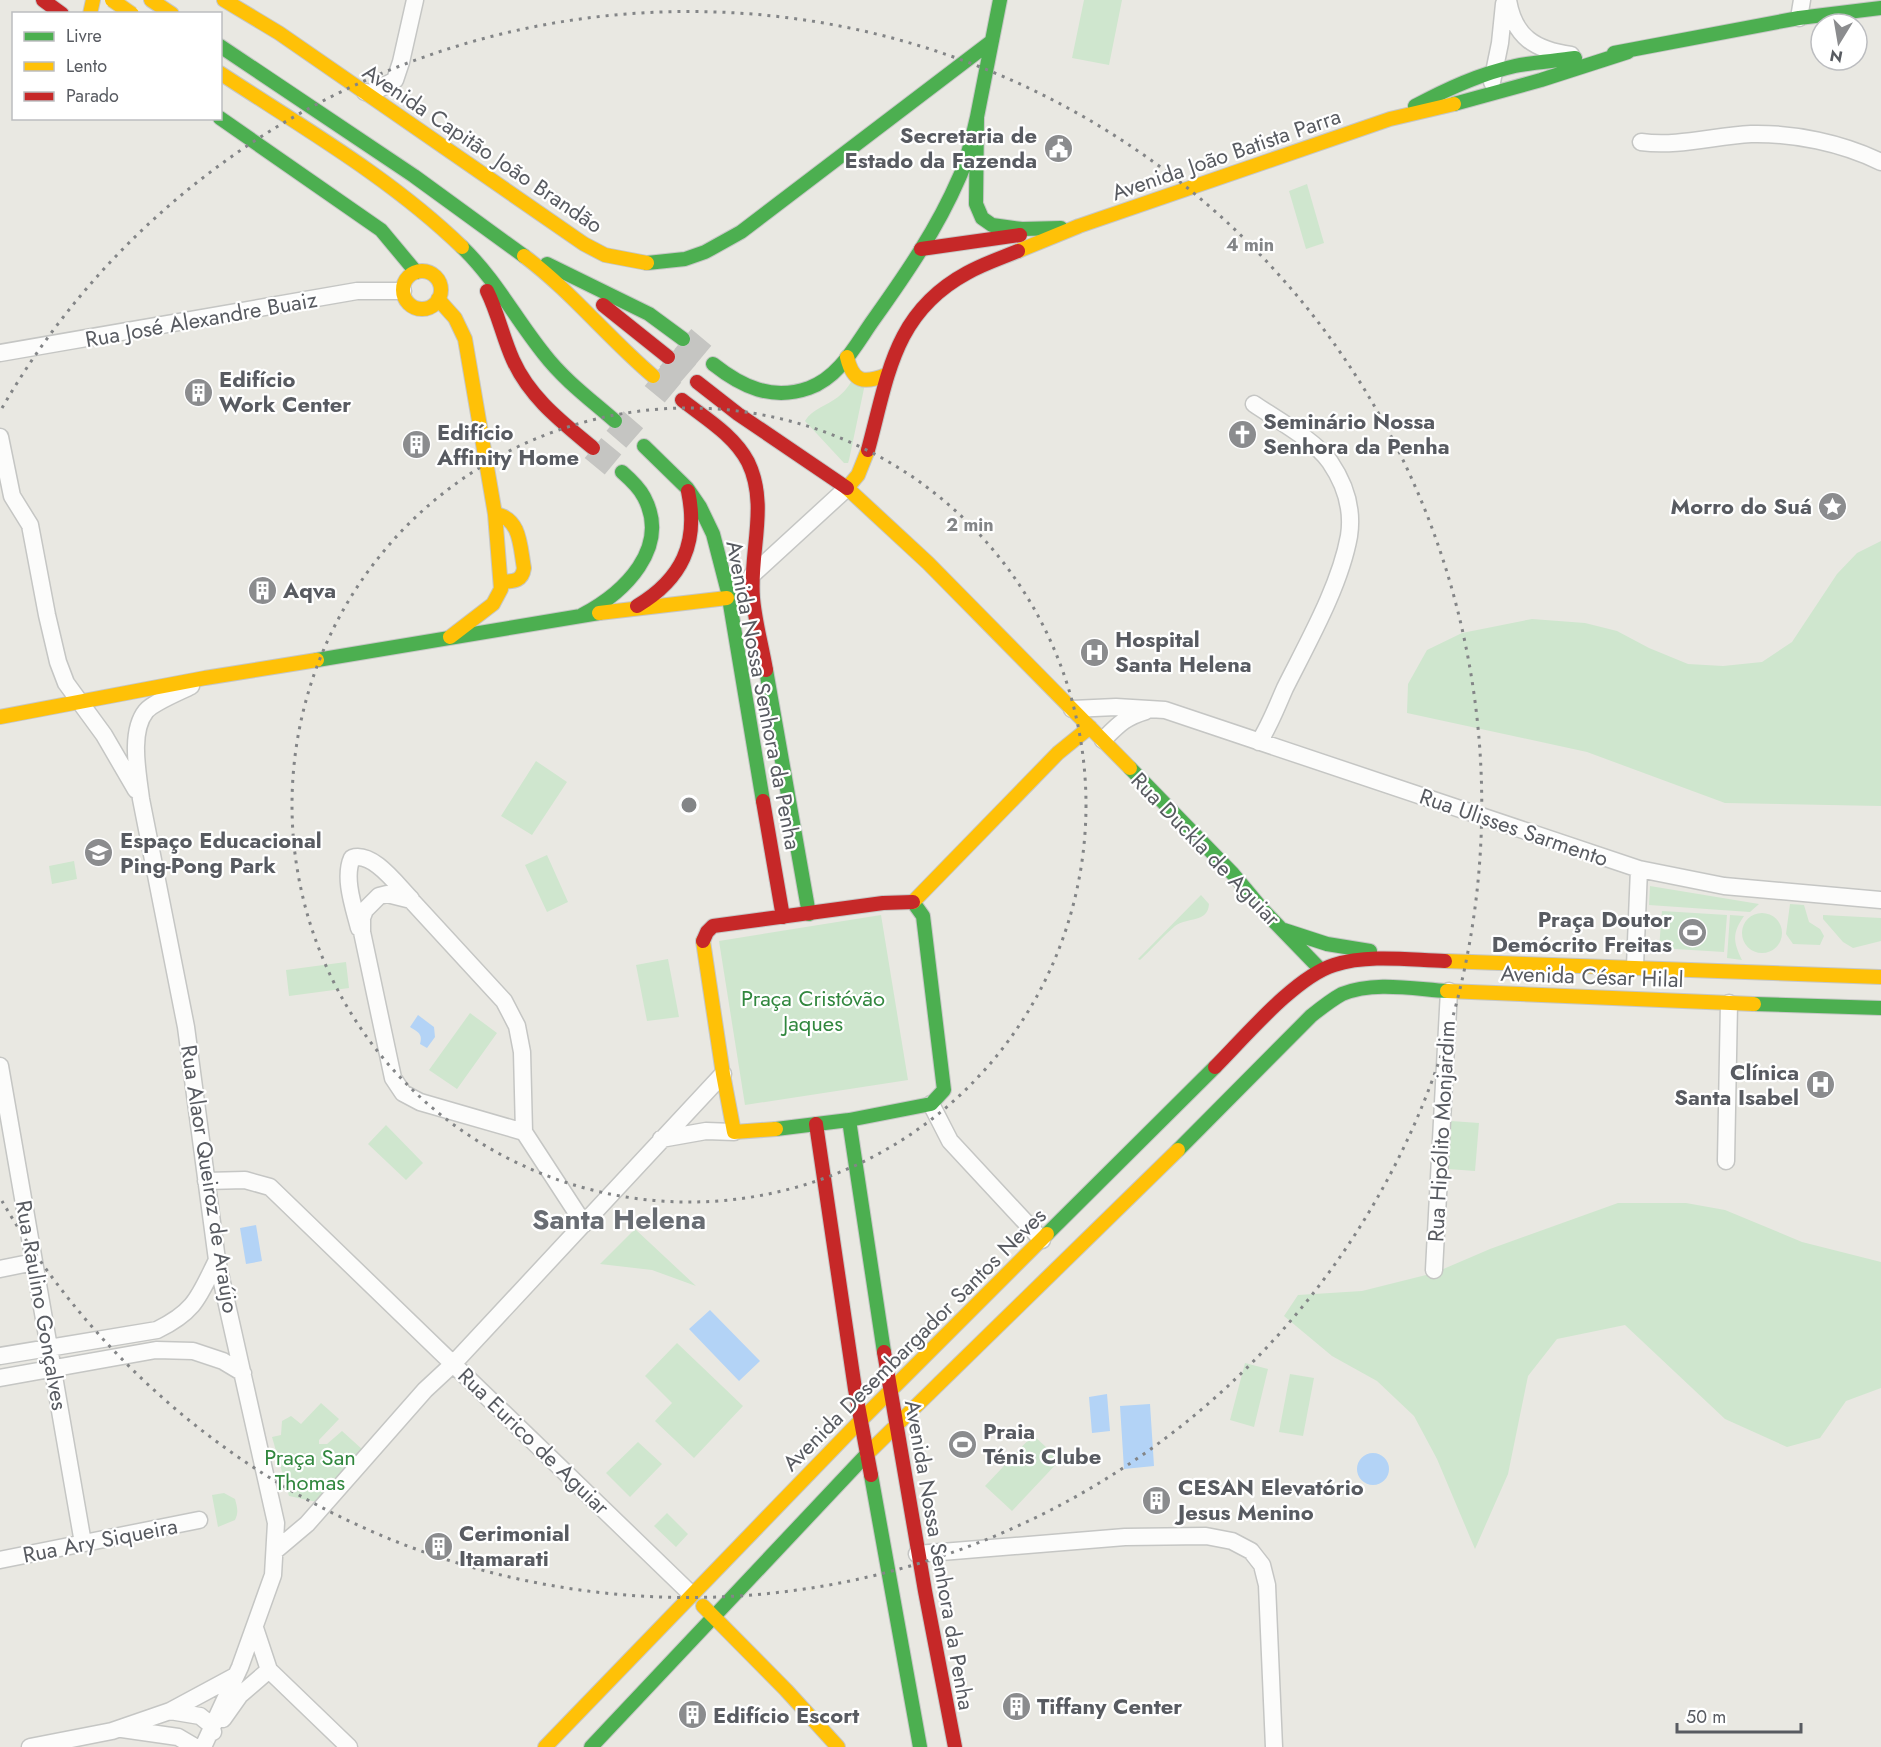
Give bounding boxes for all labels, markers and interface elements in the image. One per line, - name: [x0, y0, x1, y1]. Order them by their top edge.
- legend: [12, 12, 222, 120]
- north arrow: [1809, 12, 1869, 72]
- text: Livre: [66, 23, 102, 49]
- text: N: [1828, 44, 1845, 69]
- text: Lento: [66, 53, 107, 79]
- street label: Avenida Capitão João Brandão: [357, 56, 609, 240]
- text: Parado: [66, 83, 119, 109]
- street label: Avenida João Batista Parra: [1107, 100, 1345, 208]
- place label: Secretaria de Estado da Fazenda: [844, 119, 1037, 176]
- public building icon: Secretaria de Estado da Fazenda: [1042, 132, 1074, 164]
- text: 4 min: [1226, 232, 1274, 258]
- street label: Rua José Alexandre Buaiz: [82, 283, 320, 355]
- place label: Edifício Work Center: [219, 363, 351, 420]
- building icon: Edifício Work Center: [182, 376, 214, 408]
- place label: Seminário Nossa Senhora da Penha: [1263, 405, 1450, 462]
- place label: Edifício Affinity Home: [436, 416, 579, 473]
- church icon: Seminário Nossa Senhora da Penha: [1226, 418, 1258, 450]
- building icon: Edifício Affinity Home: [400, 429, 432, 461]
- place label: Morro do Suá: [1671, 490, 1812, 522]
- place icon: Morro do Suá: [1817, 490, 1849, 522]
- text: 2 min: [946, 512, 994, 538]
- street label: Avenida Nossa Senhora da Penha: [718, 538, 810, 852]
- building icon: Aqva: [246, 574, 278, 606]
- place label: Aqva: [282, 574, 336, 606]
- place label: Hospital Santa Helena: [1115, 623, 1252, 680]
- hospital icon: Hospital Santa Helena: [1078, 636, 1110, 668]
- street label: Rua Duckla de Aguiar: [1124, 765, 1288, 933]
- street label: Rua Ulisses Sarmento: [1415, 780, 1613, 874]
- centre of rings: [679, 795, 699, 815]
- place label: Espaço Educacional Ping-Pong Park: [120, 824, 322, 881]
- school or university icon: Espaço Educacional Ping-Pong Park: [83, 837, 115, 869]
- place label: Praça Doutor Demócrito Freitas: [1492, 903, 1672, 960]
- sports icon: Praça Doutor Demócrito Freitas: [1677, 916, 1709, 948]
- street label: Avenida César Hilal: [1500, 957, 1684, 995]
- park label: Praça Cristóvão Jaques: [741, 982, 885, 1039]
- street label: Rua Hipólito Monjardim: [1419, 1019, 1463, 1243]
- street label: Rua Alaor Queiroz de Araújo: [173, 1043, 247, 1315]
- place label: Clínica Santa Isabel: [1674, 1056, 1799, 1113]
- hospital icon: Clínica Santa Isabel: [1804, 1069, 1836, 1101]
- street label: Rua Raulino Gonçalves: [8, 1197, 76, 1413]
- district label: Santa Helena: [532, 1199, 706, 1240]
- street label: Avenida Desembargador Santos Neves: [775, 1200, 1053, 1478]
- street label: Rua Eurico de Aguiar: [451, 1360, 617, 1522]
- street label: Avenida Nossa Senhora da Penha: [897, 1397, 983, 1713]
- place label: Praia Ténis Clube: [983, 1415, 1101, 1472]
- sports icon: Praia Ténis Clube: [946, 1428, 978, 1460]
- park label: Praça San Thomas: [264, 1441, 356, 1498]
- place label: CESAN Elevatório Jesus Menino: [1174, 1471, 1364, 1528]
- building icon: CESAN Elevatório Jesus Menino: [1141, 1484, 1173, 1516]
- street label: Rua Ary Siqueira: [20, 1509, 180, 1571]
- place label: Cerimonial Itamarati: [459, 1517, 570, 1574]
- building icon: Cerimonial Itamarati: [422, 1530, 454, 1562]
- building icon: Tiffany Center: [1000, 1690, 1032, 1722]
- place label: Tiffany Center: [1037, 1690, 1182, 1722]
- scale bar: [1677, 1696, 1802, 1734]
- building icon: Edifício Escort: [676, 1699, 708, 1731]
- place label: Edifício Escort: [713, 1699, 859, 1731]
- text: 50 m: [1686, 1704, 1726, 1730]

